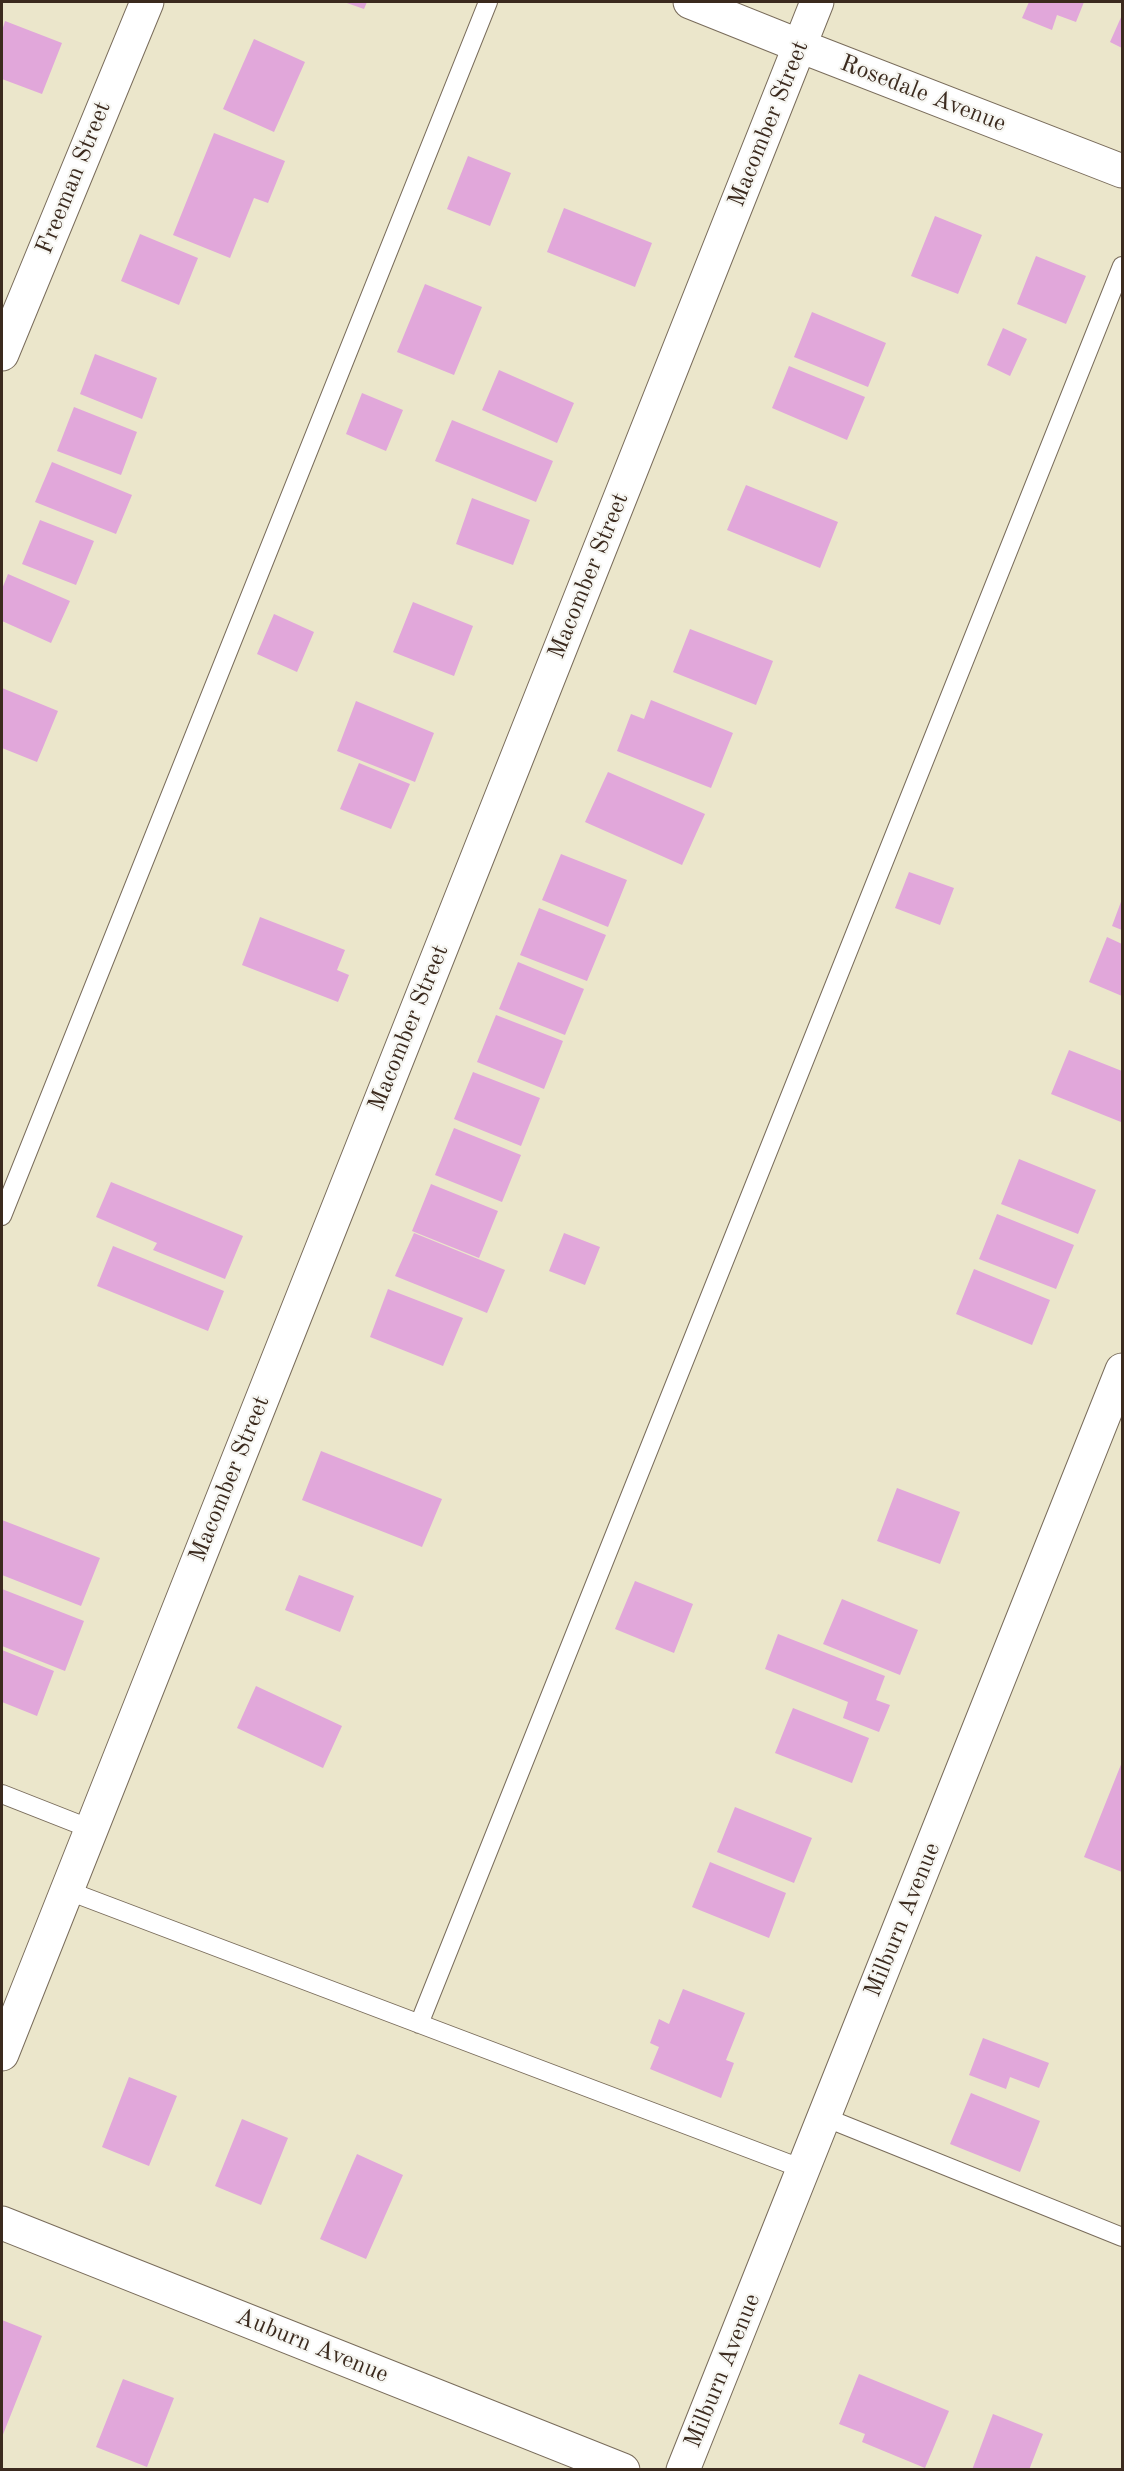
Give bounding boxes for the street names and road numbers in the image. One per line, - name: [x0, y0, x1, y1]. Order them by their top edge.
- street label: Macomber Street: [723, 37, 815, 211]
- street label: Rosedale Avenue: [836, 49, 1010, 139]
- street label: Freeman Street: [30, 97, 118, 259]
- street label: Macomber Street: [543, 489, 635, 663]
- street label: Macomber Street: [363, 941, 455, 1115]
- street label: Macomber Street: [184, 1392, 276, 1566]
- street label: Milburn Avenue: [859, 1839, 947, 2001]
- street label: Milburn Avenue: [679, 2290, 767, 2452]
- street label: Auburn Avenue: [232, 2302, 392, 2390]

